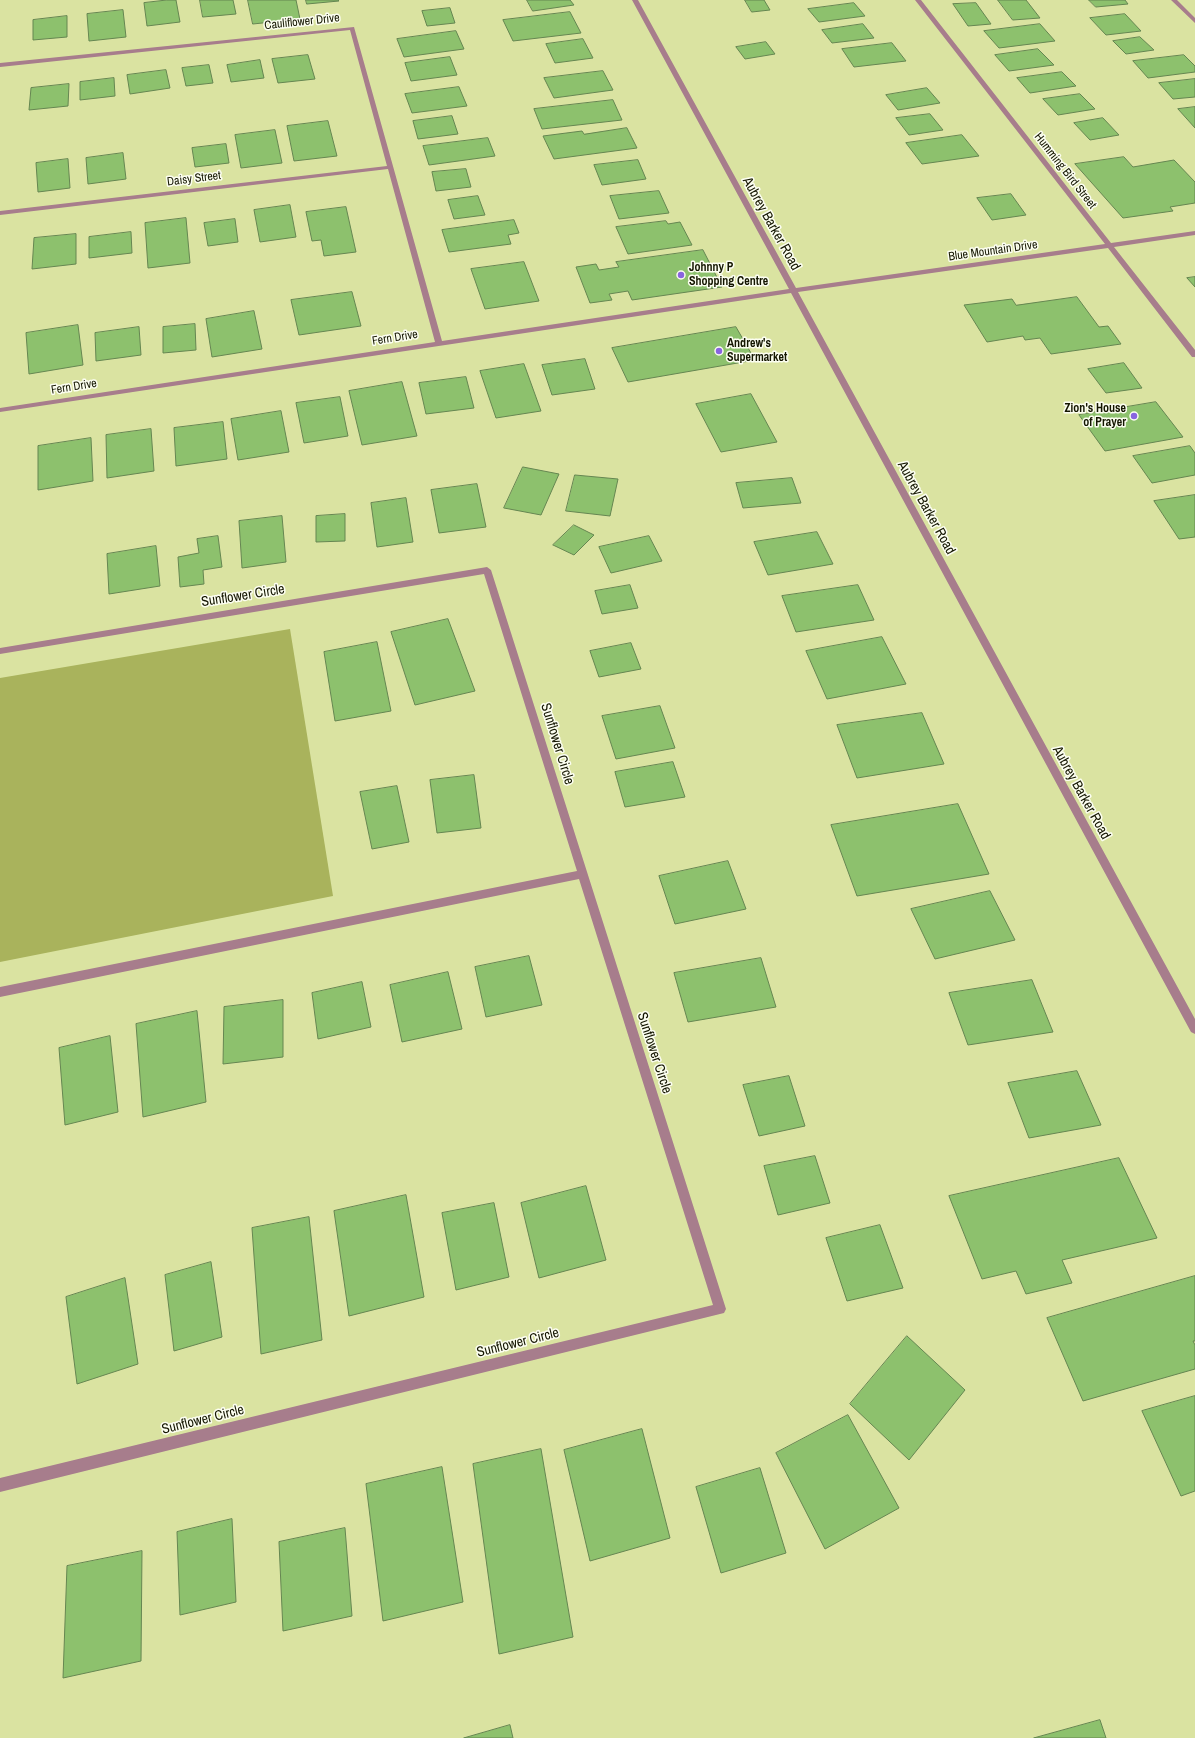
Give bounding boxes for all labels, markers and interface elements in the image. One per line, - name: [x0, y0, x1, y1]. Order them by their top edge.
- street label: Cauliflower Drive: [264, 11, 340, 33]
- street label: Humming Bird Street: [1031, 130, 1099, 212]
- street label: Daisy Street: [166, 169, 222, 189]
- street label: Aubrey Barker Road: [738, 174, 804, 274]
- street label: Blue Mountain Drive: [948, 238, 1038, 264]
- place label: Johnny P Shopping Centre: [689, 261, 768, 289]
- marker: Johnny P Shopping Centre: [676, 270, 686, 280]
- street label: Fern Drive: [371, 327, 419, 349]
- place label: Andrew's Supermarket: [727, 337, 787, 365]
- marker: Andrew's Supermarket: [714, 346, 724, 356]
- street label: Fern Drive: [50, 376, 98, 398]
- place label: Zion's House of Prayer: [1065, 402, 1126, 430]
- marker: Zion's House of Prayer: [1129, 411, 1139, 421]
- street label: Aubrey Barker Road: [893, 458, 959, 558]
- street label: Sunflower Circle: [200, 581, 286, 611]
- street label: Sunflower Circle: [537, 701, 577, 787]
- street label: Aubrey Barker Road: [1048, 743, 1114, 843]
- street label: Sunflower Circle: [633, 1010, 675, 1096]
- street label: Sunflower Circle: [475, 1325, 561, 1361]
- street label: Sunflower Circle: [160, 1402, 246, 1438]

